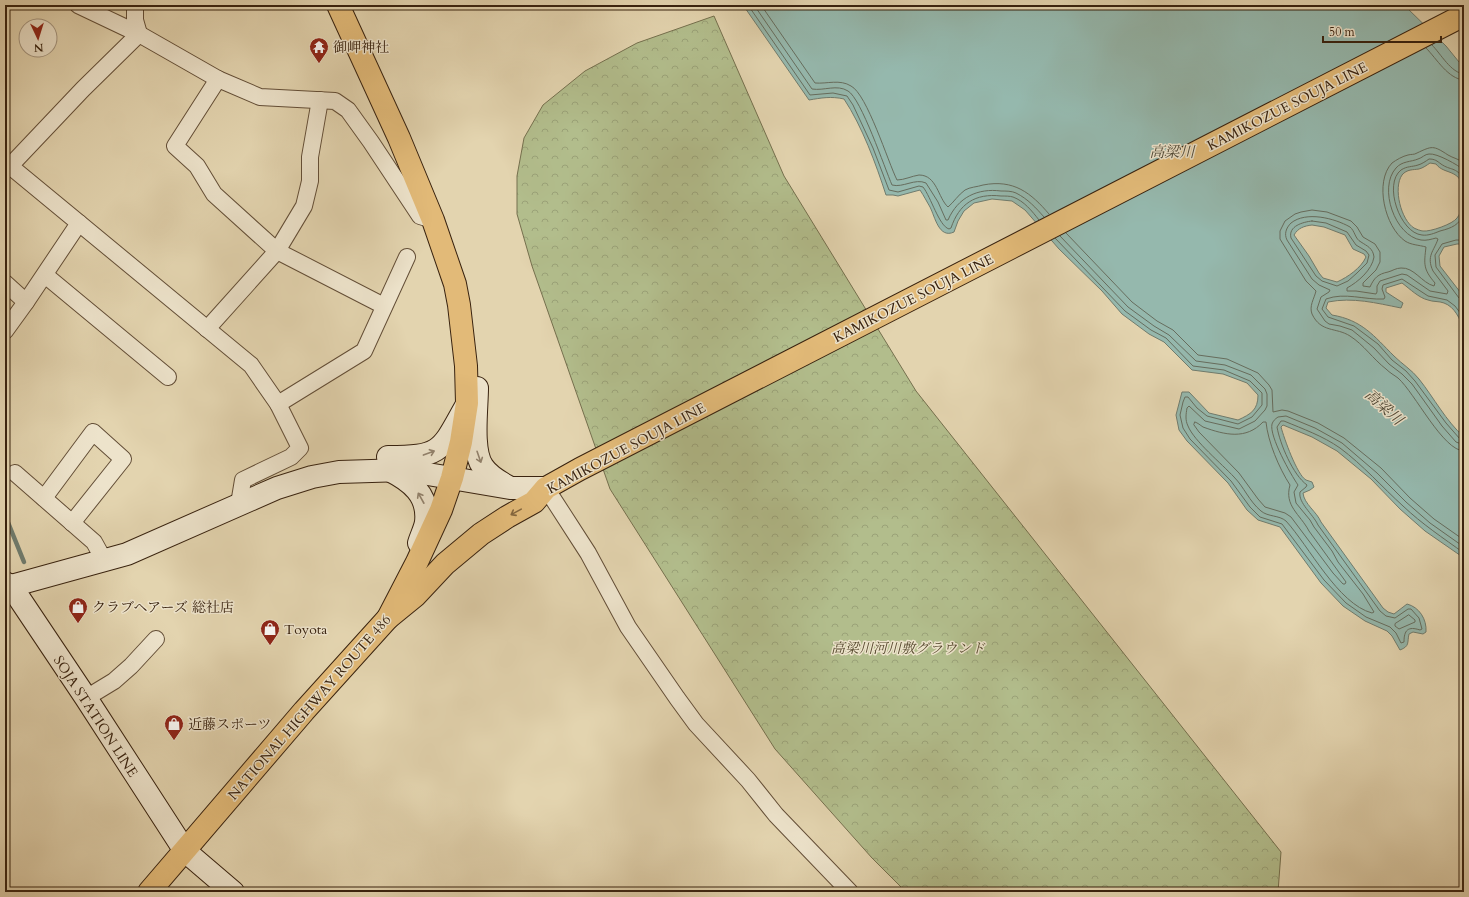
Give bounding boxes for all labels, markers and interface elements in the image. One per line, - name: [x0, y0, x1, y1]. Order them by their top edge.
- north arrow: [18, 18, 58, 58]
- scale bar: [1323, 18, 1441, 44]
- text: 50 m: [1329, 24, 1356, 40]
- temple icon: 御岬神社: [308, 36, 330, 64]
- place label: 御岬神社: [333, 38, 389, 57]
- text: N: [33, 40, 44, 55]
- street label: KAMIKOZUE SOUJA LINE: [1204, 58, 1371, 155]
- water label: 高梁川: [1149, 142, 1196, 162]
- street label: KAMIKOZUE SOUJA LINE: [830, 250, 997, 347]
- water label: 高梁川: [1361, 385, 1409, 431]
- street label: KAMIKOZUE SOUJA LINE: [543, 398, 709, 498]
- one-way arrow: [423, 448, 435, 456]
- one-way arrow: [476, 451, 483, 464]
- one-way arrow: [417, 492, 425, 504]
- one-way arrow: [510, 509, 522, 516]
- shop icon: クラブヘアーズ 総社店: [67, 596, 89, 624]
- place label: クラブヘアーズ 総社店: [92, 598, 234, 617]
- street label: NATIONAL HIGHWAY ROUTE 486: [224, 611, 395, 804]
- shop icon: Toyota: [259, 618, 281, 646]
- place label: Toyota: [284, 620, 327, 639]
- park label: 高梁川河川敷グラウンド: [831, 639, 986, 658]
- street label: SOJA STATION LINE: [49, 652, 142, 781]
- shop icon: 近藤スポーツ: [163, 713, 185, 741]
- place label: 近藤スポーツ: [188, 715, 271, 734]

